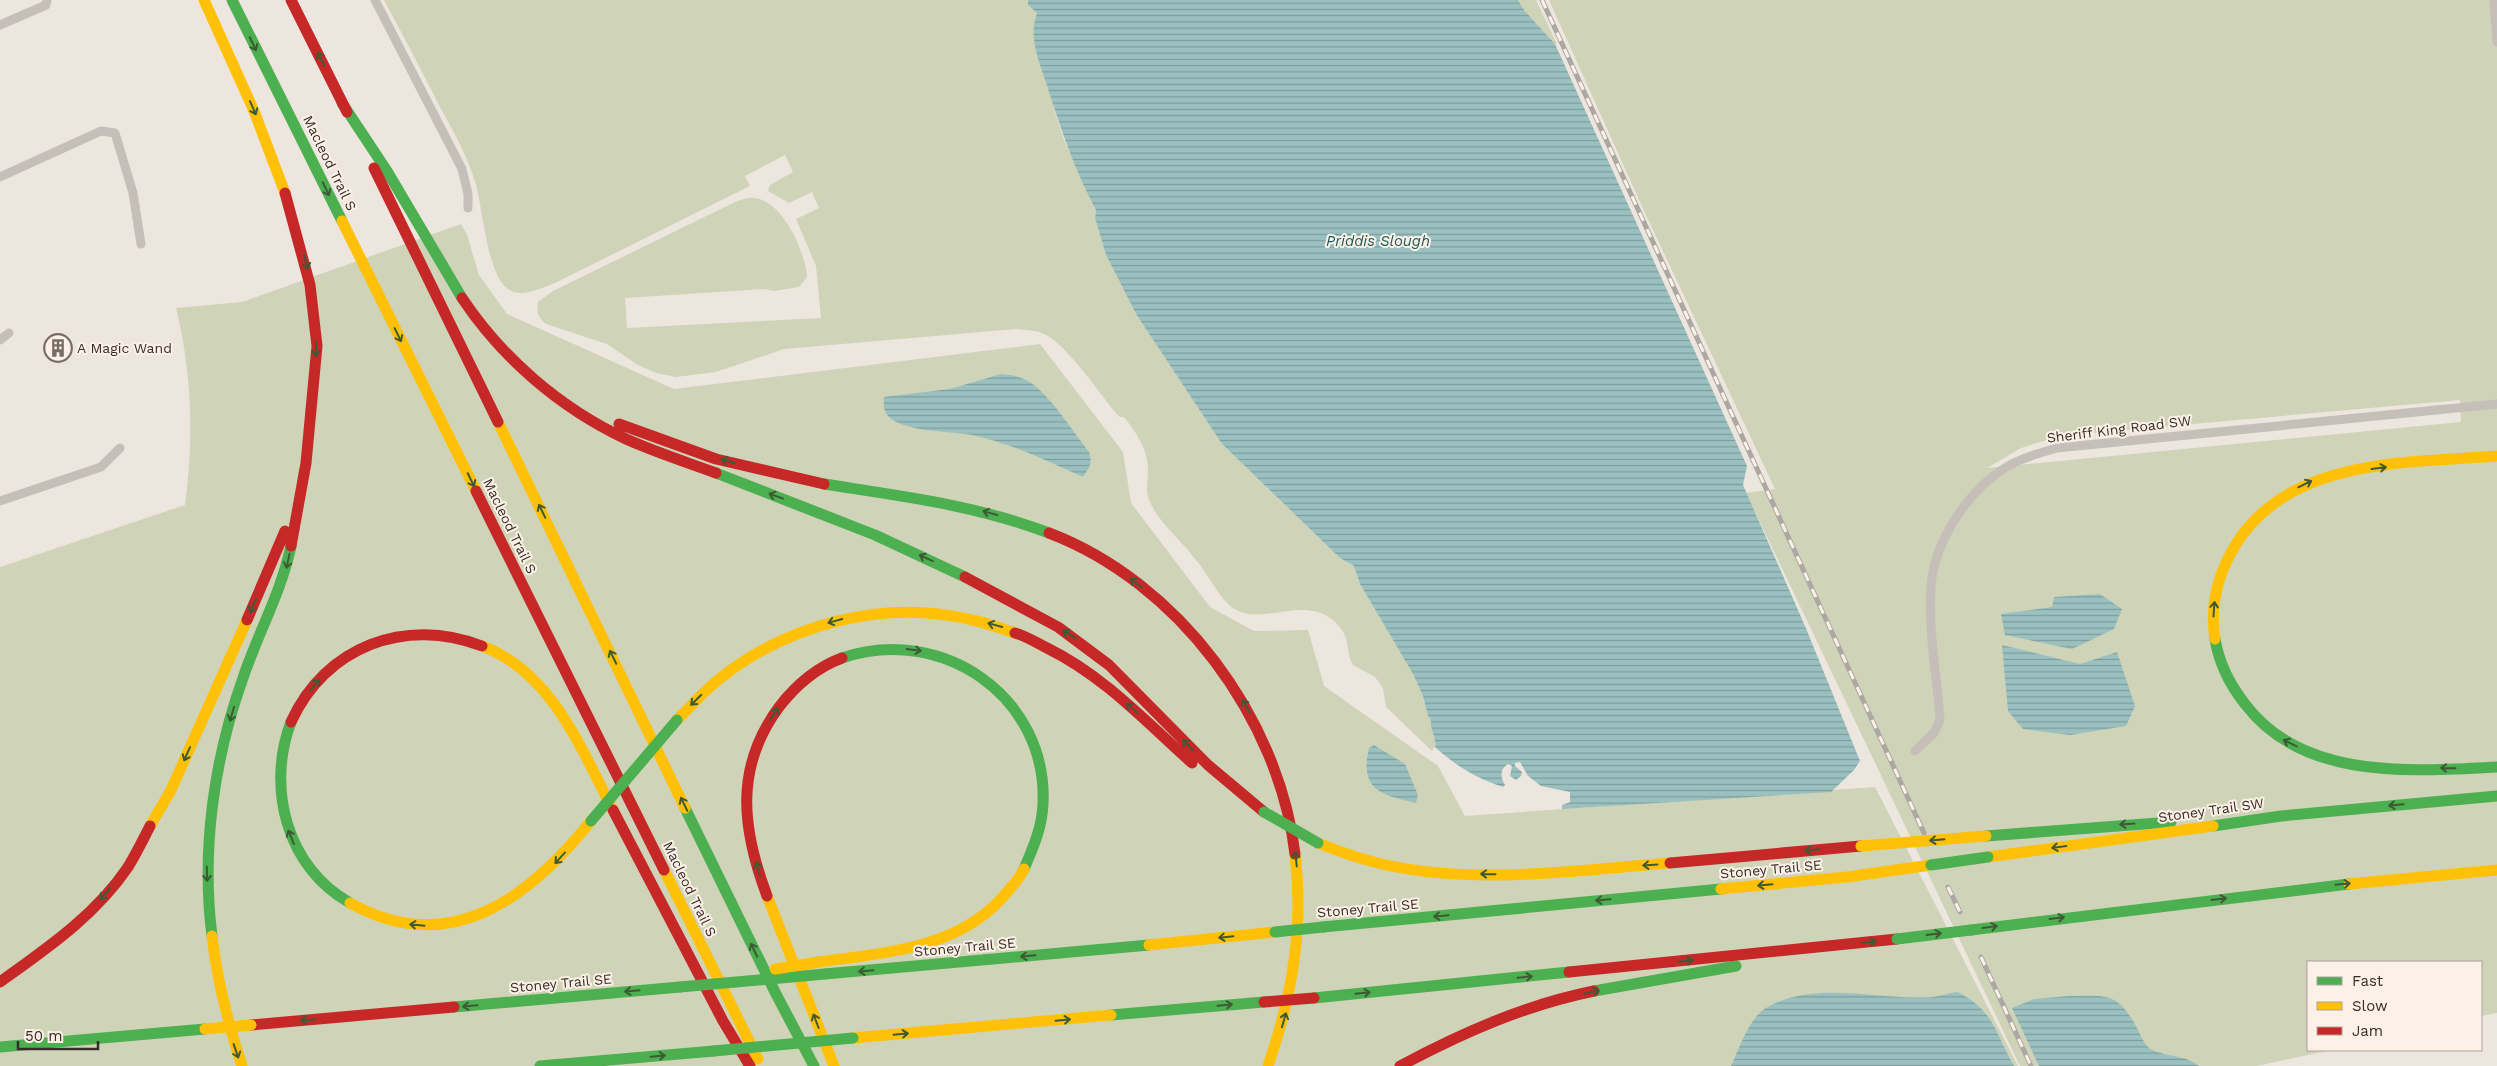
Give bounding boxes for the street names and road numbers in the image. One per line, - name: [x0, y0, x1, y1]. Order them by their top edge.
- street label: Macleod Trail S: [300, 113, 360, 213]
- street label: Sheriff King Road SW: [2046, 412, 2192, 446]
- street label: Macleod Trail S: [480, 476, 540, 576]
- street label: Stoney Trail SW: [2157, 795, 2265, 825]
- street label: Macleod Trail S: [660, 839, 720, 939]
- street label: Stoney Trail SE: [1719, 857, 1823, 881]
- street label: Stoney Trail SE: [1316, 896, 1420, 920]
- street label: Stoney Trail SE: [913, 935, 1017, 959]
- street label: Stoney Trail SE: [509, 971, 613, 995]

